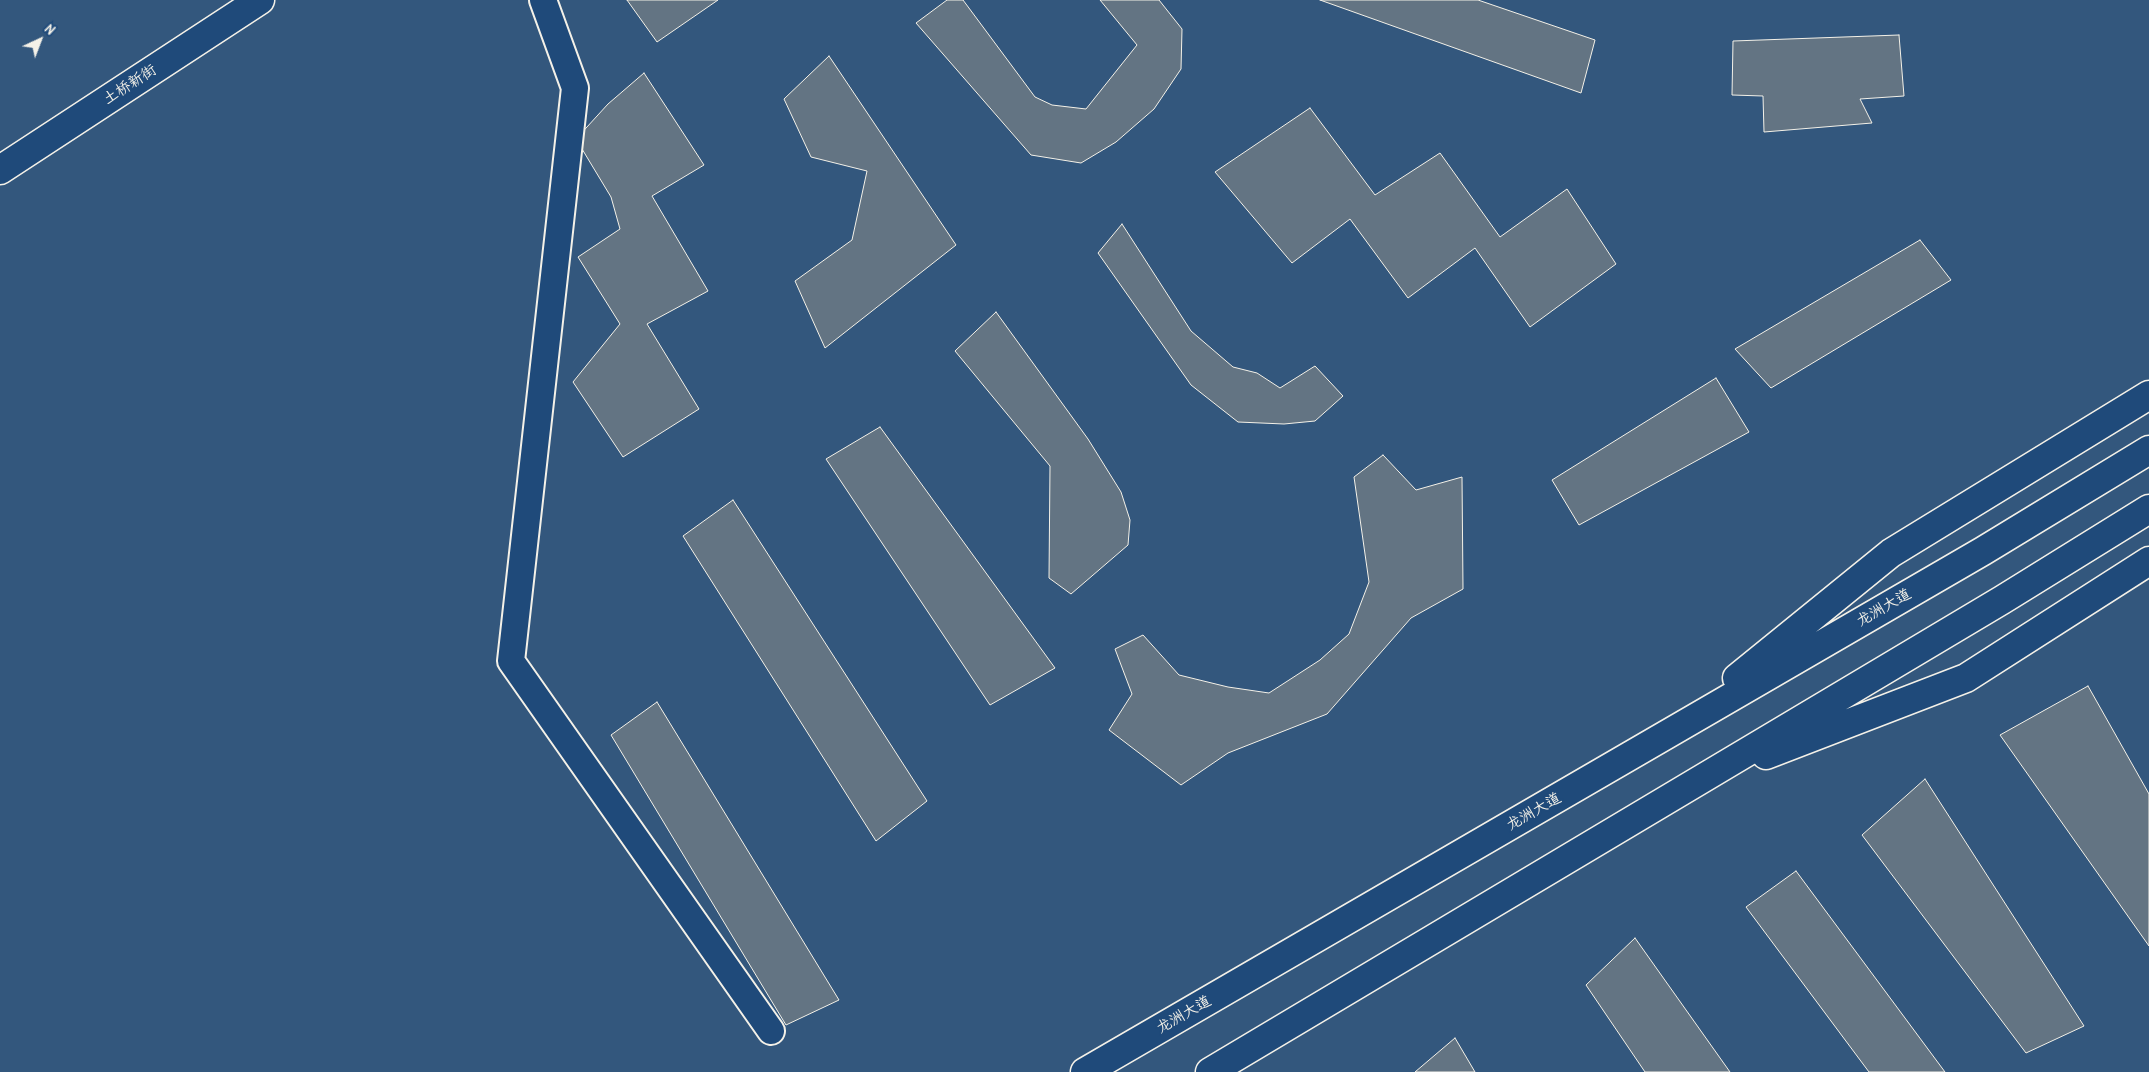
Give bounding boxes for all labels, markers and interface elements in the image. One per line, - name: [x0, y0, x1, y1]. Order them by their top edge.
- north arrow: [15, 15, 65, 65]
- text: N: [41, 19, 60, 38]
- street label: 土桥新街: [100, 61, 160, 109]
- street label: 龙洲大道: [1854, 585, 1914, 631]
- street label: 龙洲大道: [1504, 789, 1564, 835]
- street label: 龙洲大道: [1154, 992, 1214, 1038]

